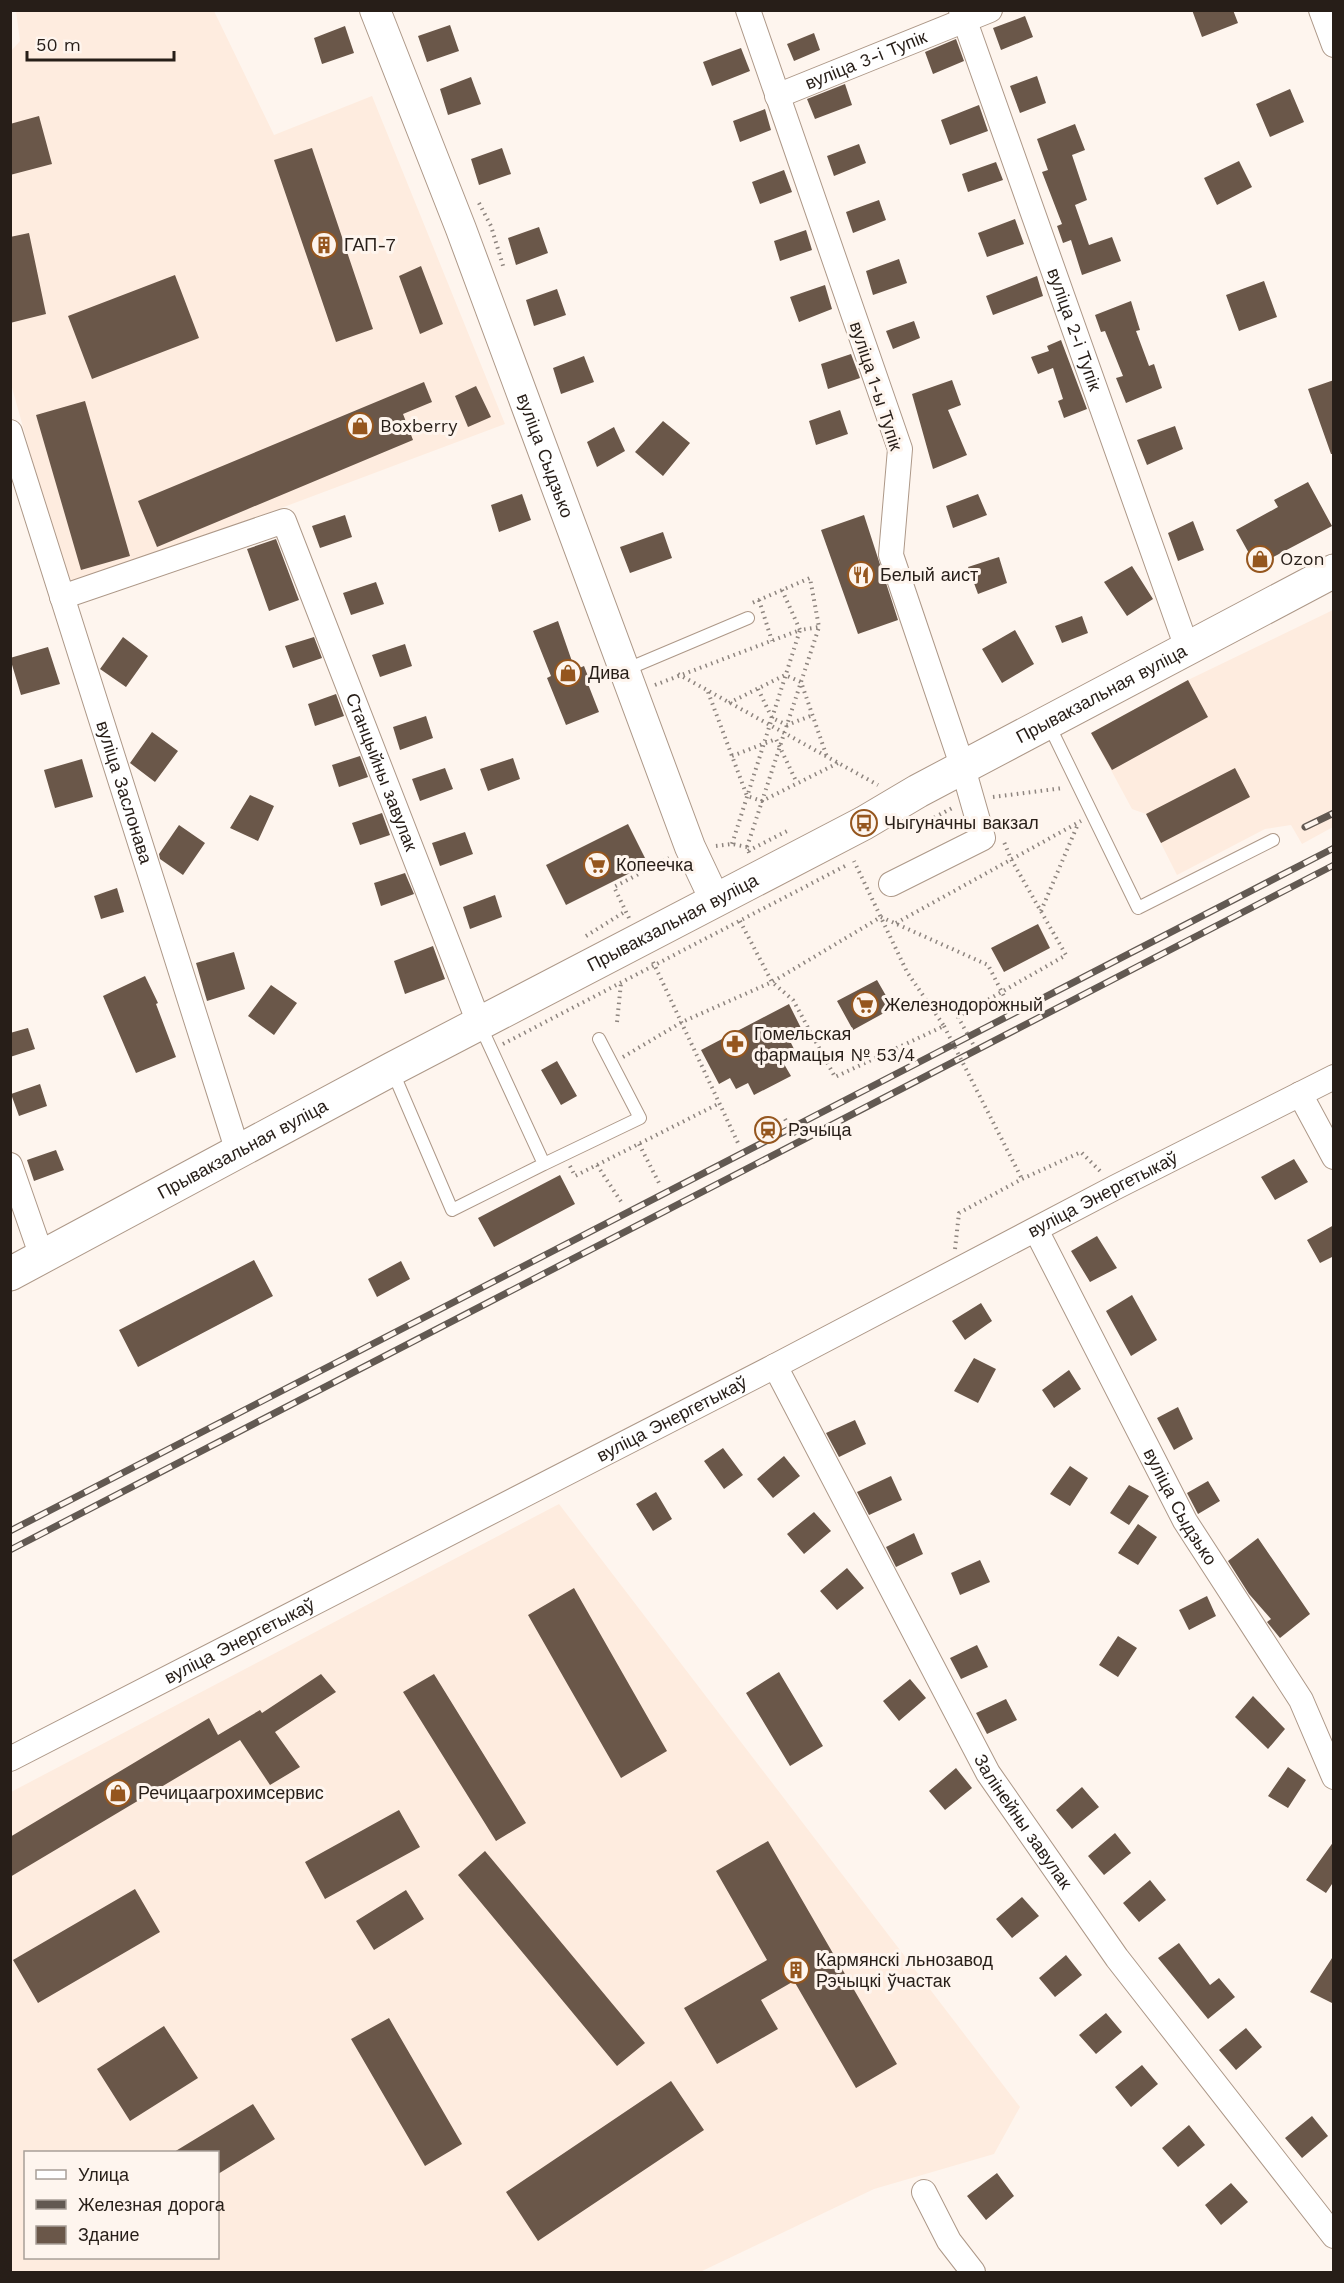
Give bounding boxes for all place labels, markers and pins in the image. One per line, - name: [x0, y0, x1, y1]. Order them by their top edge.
- building icon: ГАП-7: [309, 230, 339, 260]
- place label: ГАП-7: [344, 234, 396, 255]
- shop icon: Boxberry: [345, 411, 375, 441]
- place label: Boxberry: [380, 415, 458, 436]
- shop icon: Ozon: [1245, 544, 1275, 574]
- place label: Ozon: [1280, 548, 1325, 569]
- restaurant icon: Белый аист: [846, 560, 876, 590]
- place label: Белый аист: [880, 564, 978, 585]
- shop icon: Дива: [553, 658, 583, 688]
- place label: Дива: [588, 662, 631, 683]
- bus stop icon: Чыгуначны вакзал: [849, 808, 879, 838]
- place label: Чыгуначны вакзал: [884, 812, 1039, 833]
- supermarket icon: Копеечка: [582, 850, 612, 880]
- place label: Копеечка: [616, 854, 694, 875]
- supermarket icon: Железнодорожный: [850, 990, 880, 1020]
- place label: Железнодорожный: [884, 994, 1043, 1015]
- place label: Гомельская фармацыя № 53/4: [754, 1023, 915, 1065]
- pharmacy icon: Гомельская фармацыя № 53/4: [720, 1029, 750, 1059]
- station icon: Рэчыца: [753, 1115, 783, 1145]
- place label: Рэчыца: [788, 1119, 852, 1140]
- shop icon: Речицаагрохимсервис: [103, 1778, 133, 1808]
- place label: Речицаагрохимсервис: [138, 1782, 324, 1803]
- place label: Кармянскі льнозавод Рэчыцкі ўчастак: [816, 1949, 993, 1991]
- building icon: Кармянскі льнозавод Рэчыцкі ўчастак: [781, 1955, 811, 1985]

